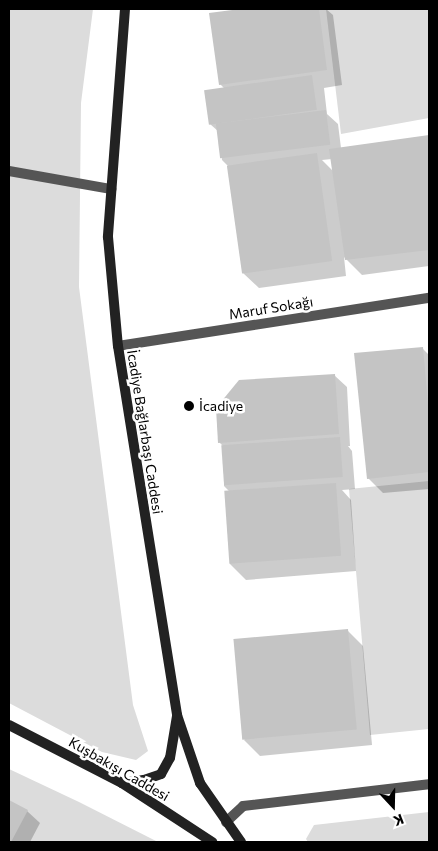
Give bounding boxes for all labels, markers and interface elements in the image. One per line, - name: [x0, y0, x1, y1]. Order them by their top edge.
- street label: Maruf Sokağı: [228, 293, 314, 323]
- street label: İcadiye Bağlarbaşı Caddesi: [124, 349, 166, 515]
- place label: İcadiye: [199, 398, 243, 414]
- marker: İcadiye: [183, 400, 195, 412]
- street label: Kuşbakışı Caddesi: [66, 733, 172, 805]
- north arrow: [368, 781, 418, 831]
- text: K: [391, 811, 406, 830]

